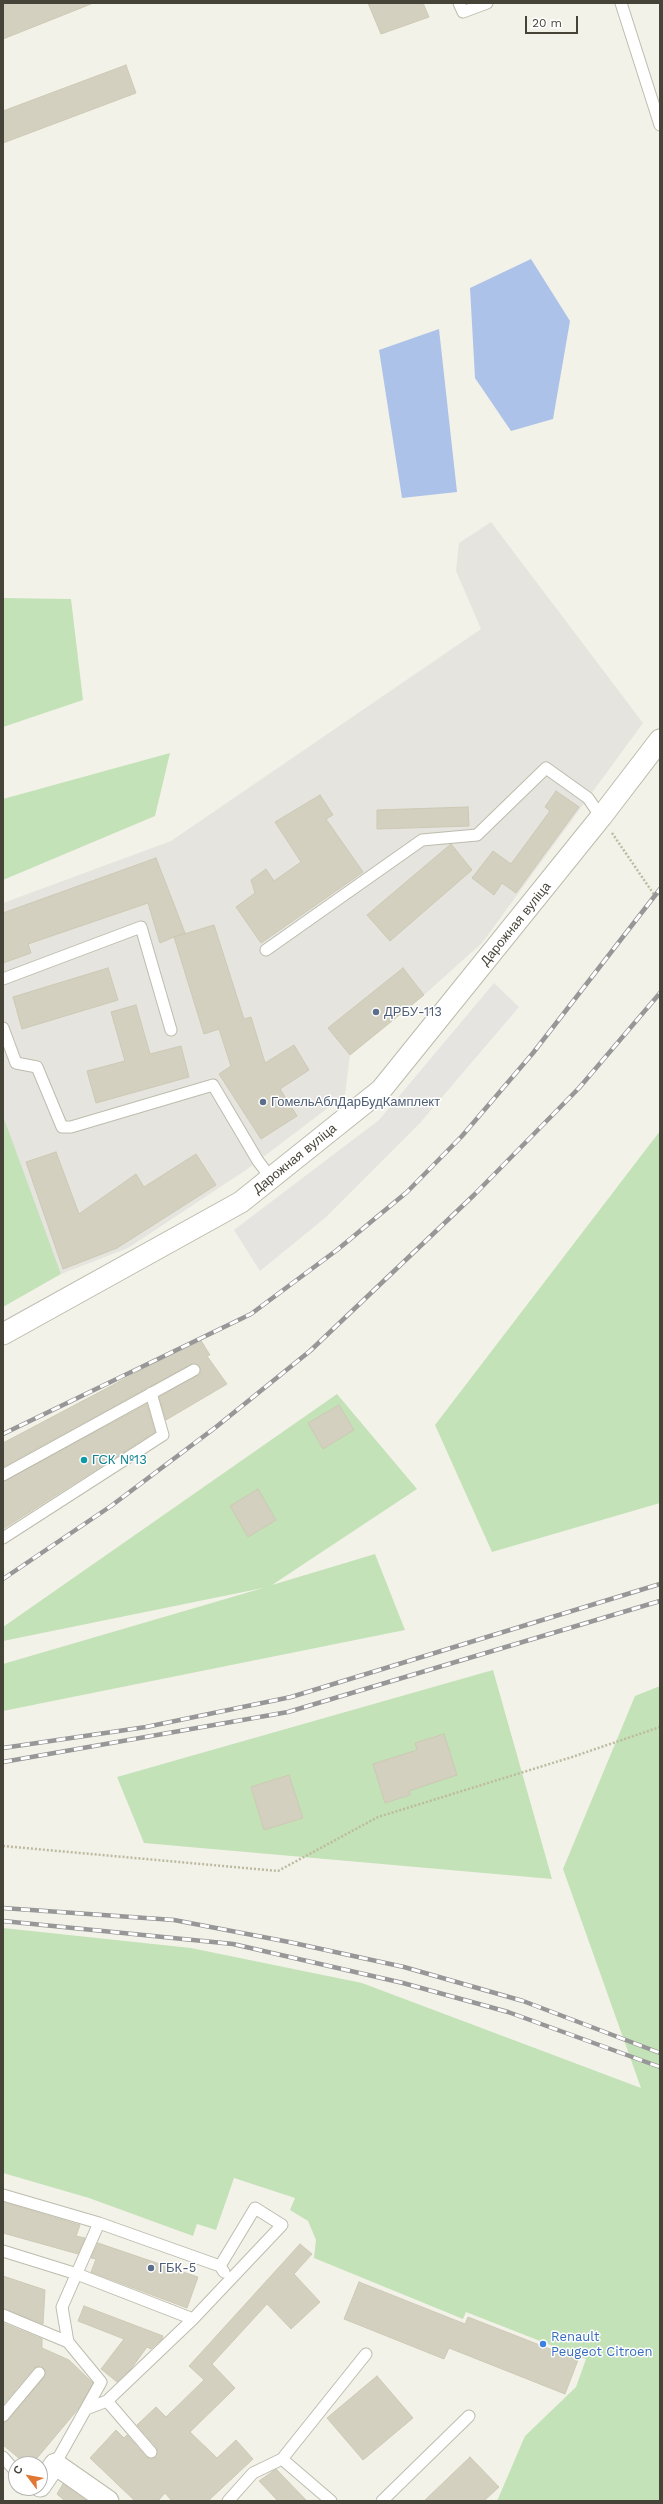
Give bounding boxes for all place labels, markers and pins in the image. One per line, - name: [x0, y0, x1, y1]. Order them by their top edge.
- place label: ДРБУ-113: [384, 1004, 442, 1020]
- marker: ДРБУ-113: [371, 1007, 381, 1017]
- place label: ГомельАблДарБудКамплект: [271, 1094, 440, 1110]
- marker: ГомельАблДарБудКамплект: [258, 1097, 268, 1107]
- place label: ГСК №13: [92, 1452, 147, 1468]
- marker: ГСК №13: [79, 1455, 89, 1465]
- place label: ГБК-5: [159, 2260, 196, 2276]
- marker: ГБК-5: [146, 2263, 156, 2273]
- place label: Renault Peugeot Citroen: [551, 2329, 653, 2360]
- marker: Renault Peugeot Citroen: [538, 2339, 548, 2349]

